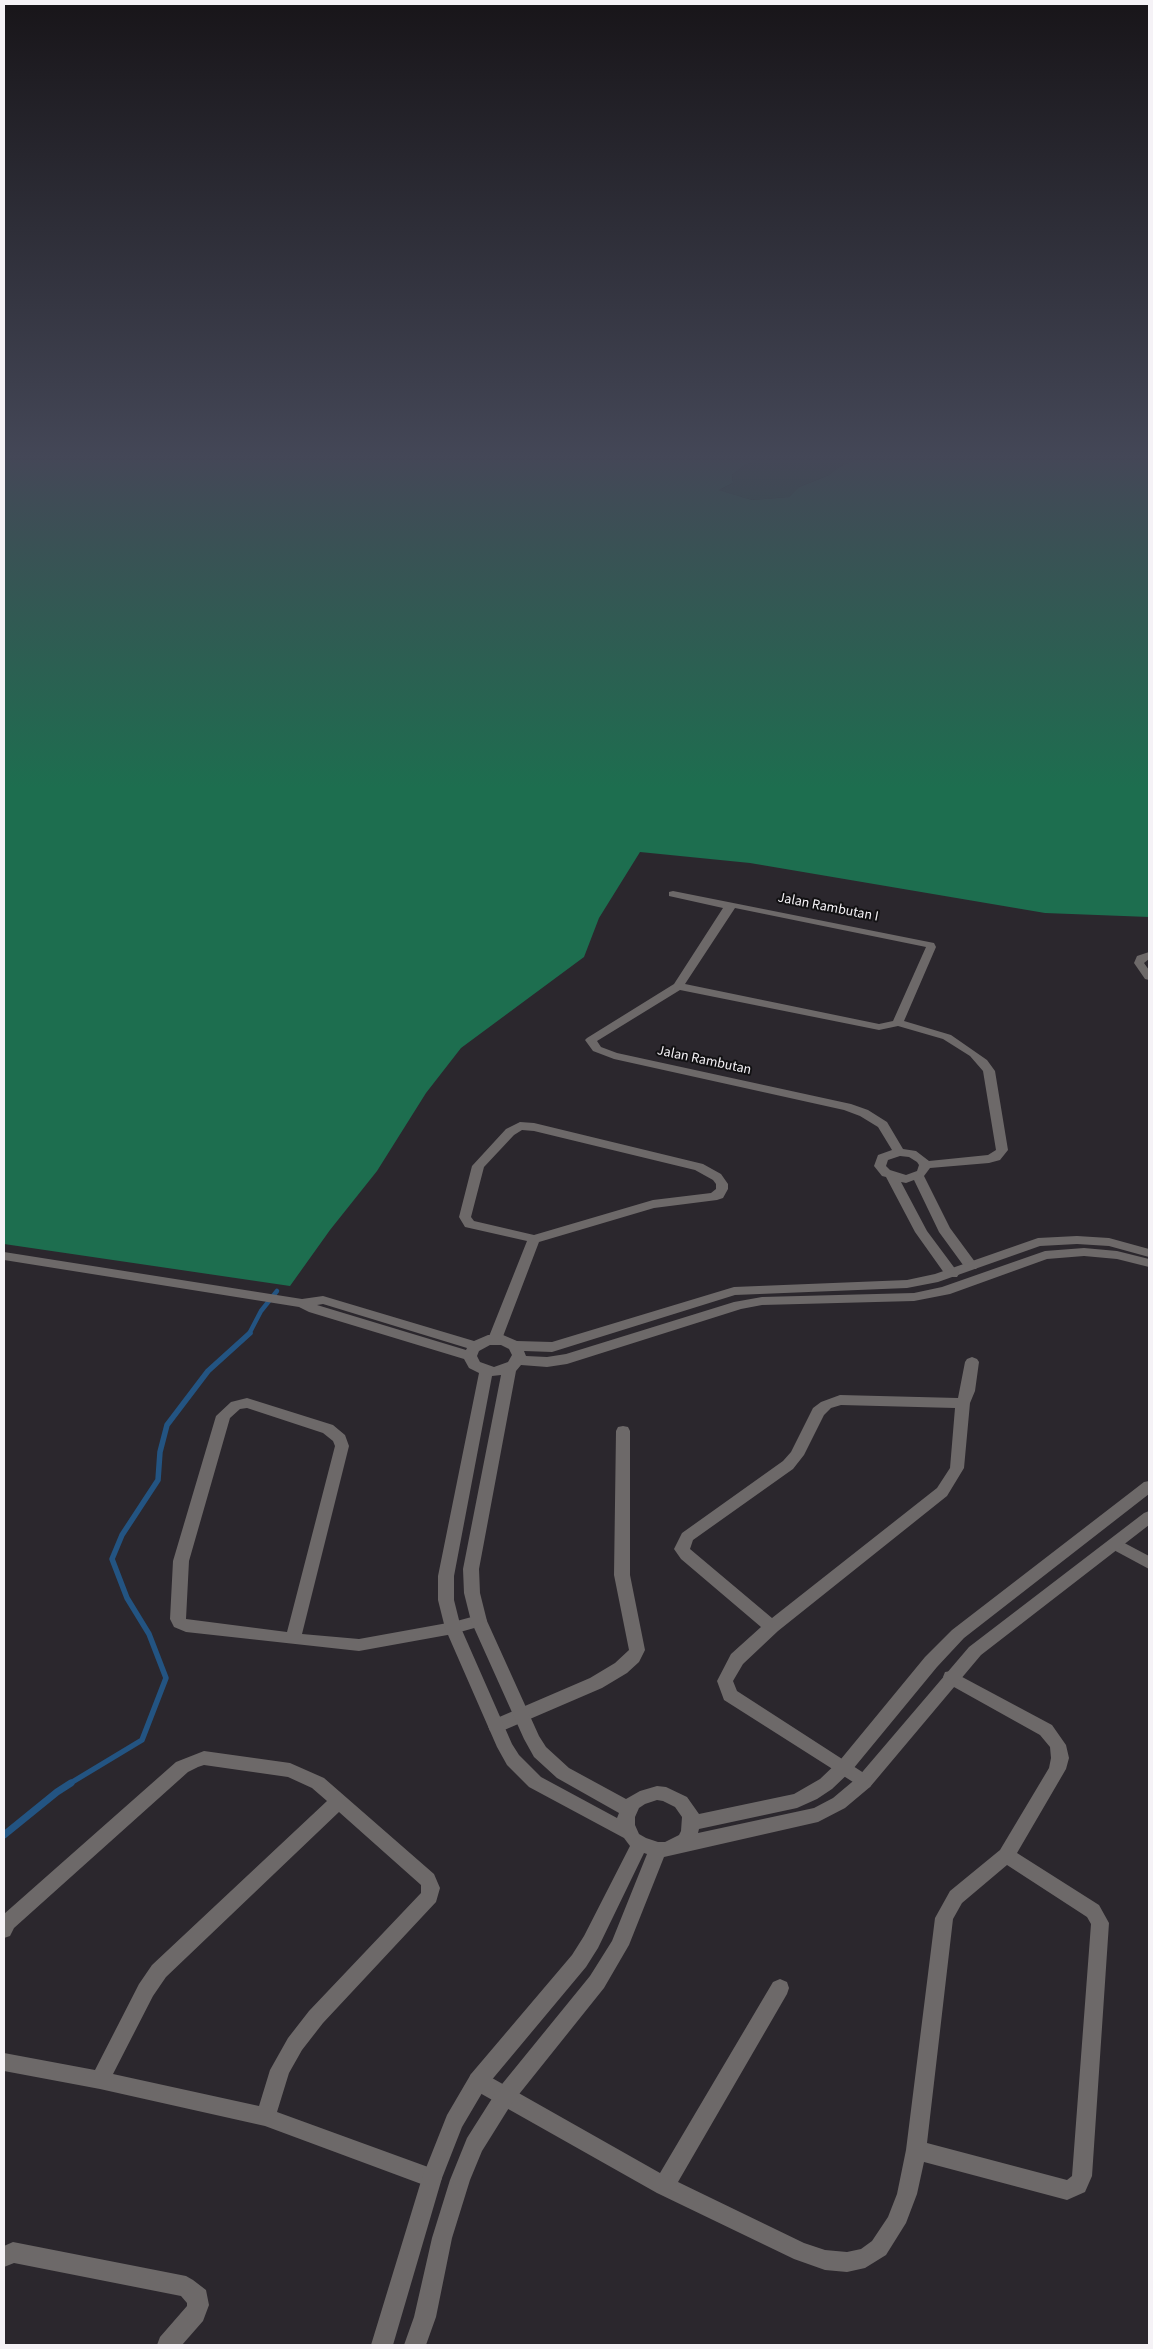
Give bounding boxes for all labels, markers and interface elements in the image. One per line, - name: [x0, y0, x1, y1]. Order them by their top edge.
- street label: Jalan Rambutan I: [776, 890, 880, 926]
- street label: Jalan Rambutan: [655, 1043, 753, 1079]

